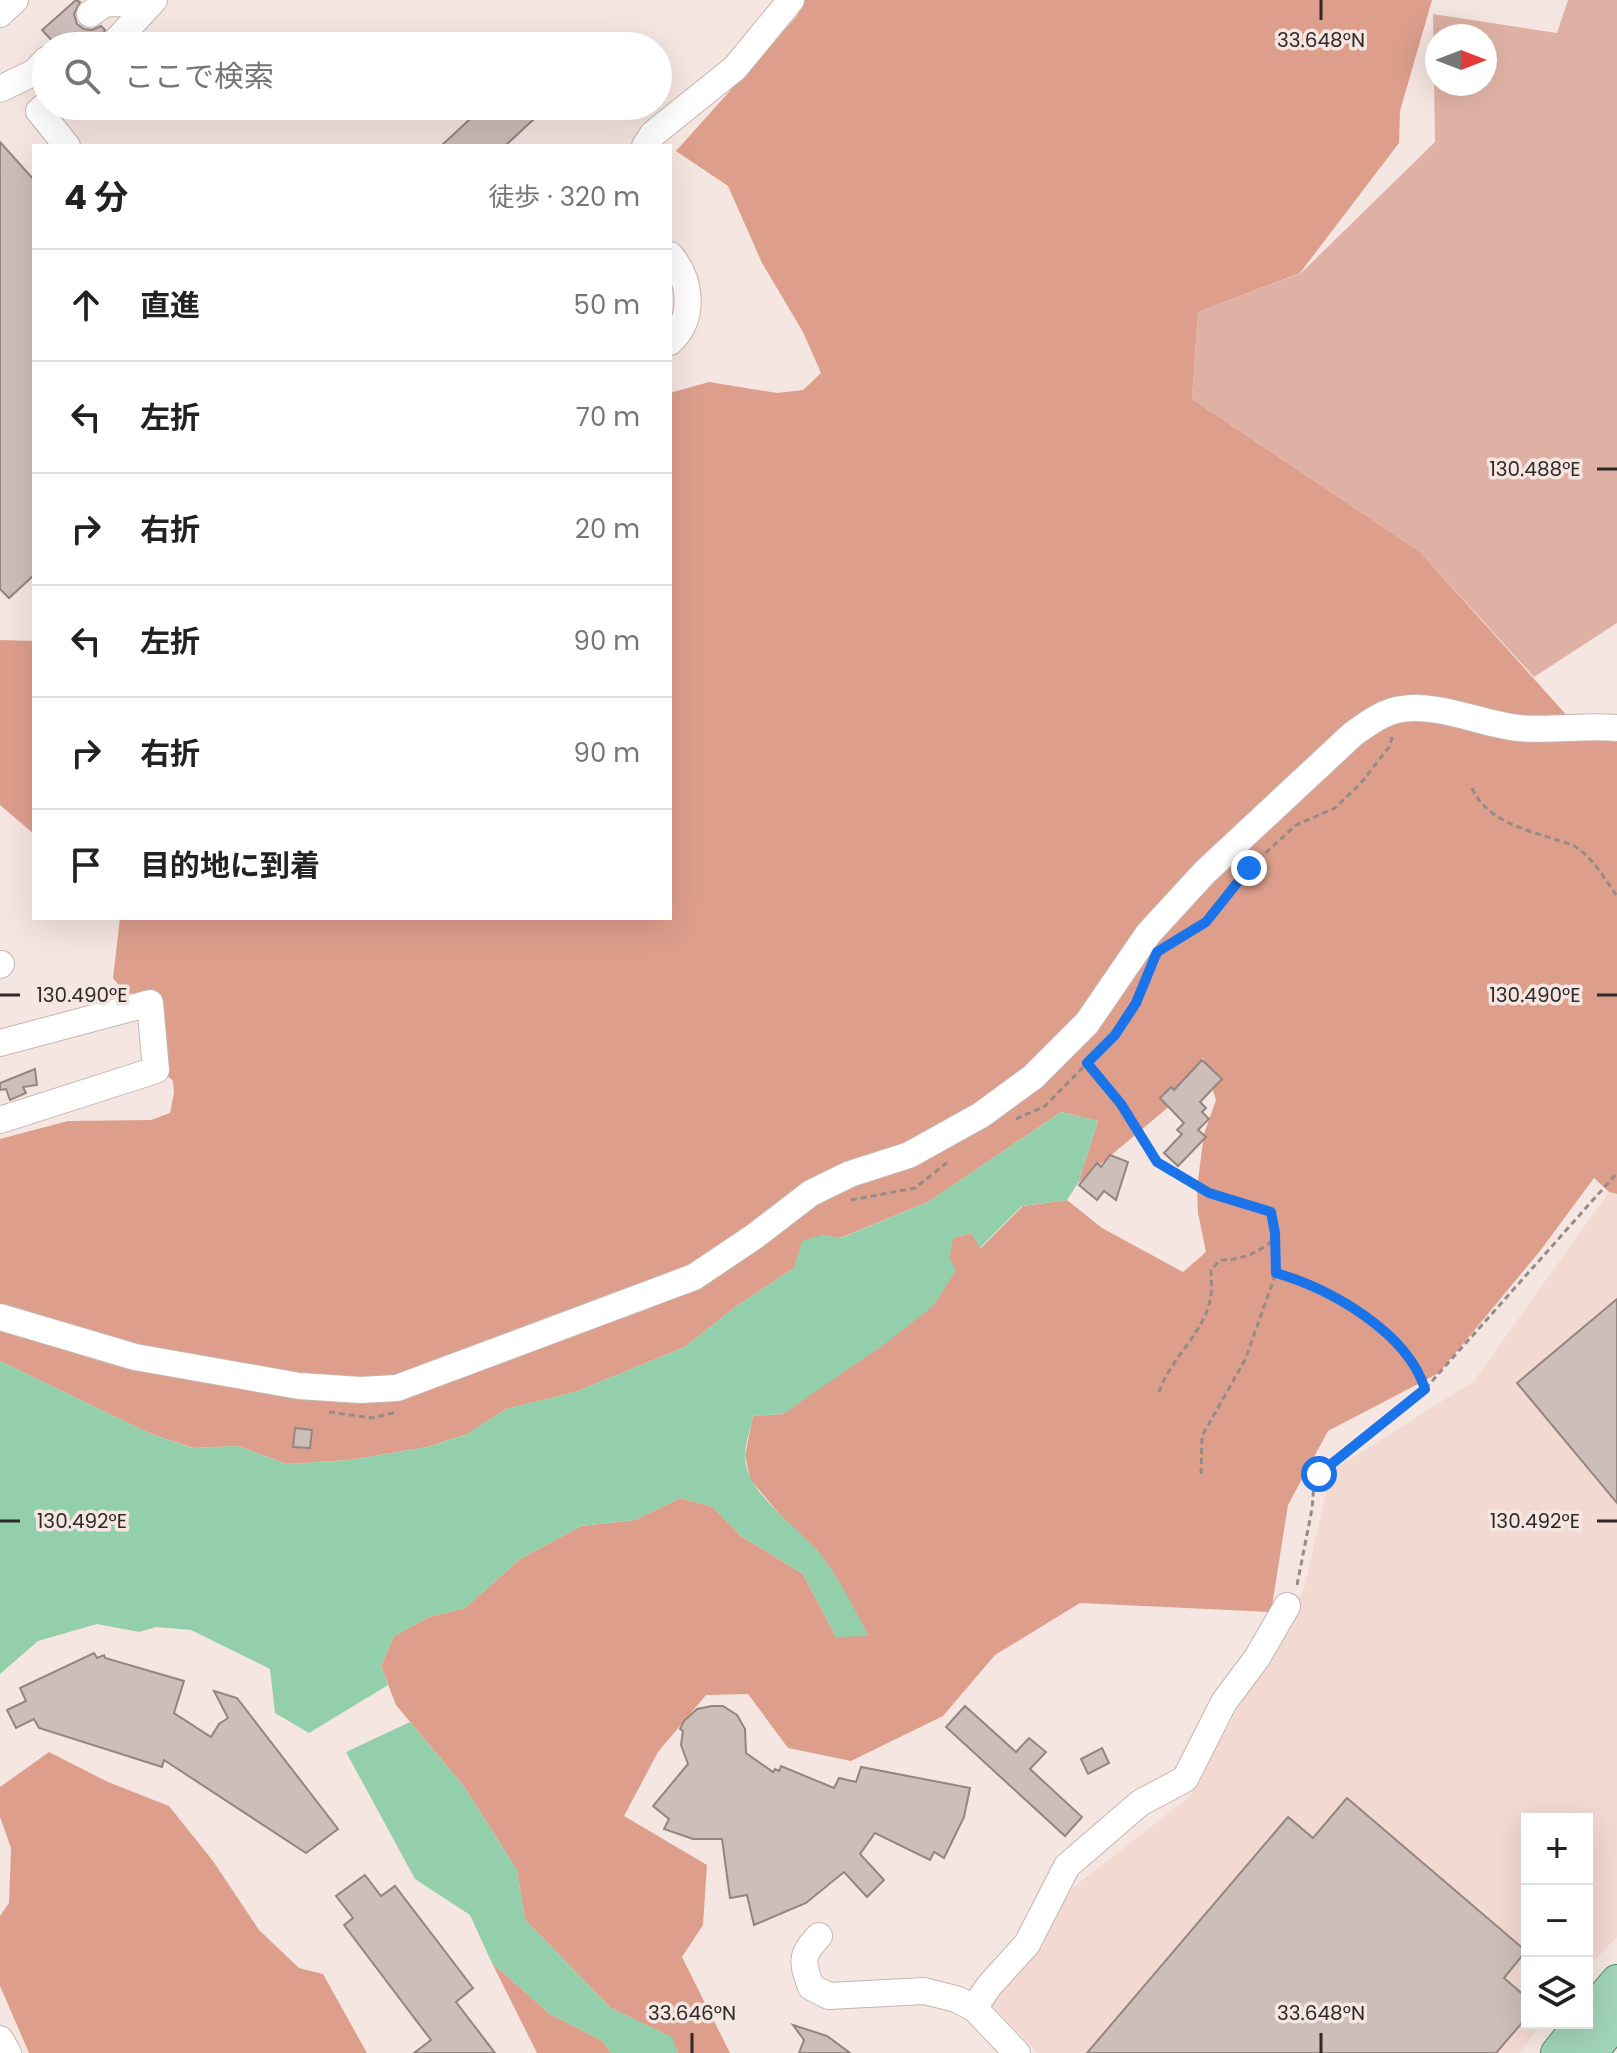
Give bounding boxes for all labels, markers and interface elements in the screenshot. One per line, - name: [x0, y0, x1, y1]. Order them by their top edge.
- north arrow: [1425, 24, 1497, 96]
- text: 33.648°N: [1277, 26, 1365, 54]
- search box: [32, 32, 672, 120]
- icon: search: [60, 54, 104, 98]
- text: ここで検索: [124, 55, 274, 98]
- text: 4 分: [64, 173, 128, 221]
- text: 徒歩 · 320 m: [488, 179, 640, 215]
- icon: ahead: [64, 283, 108, 327]
- text: 直進: [140, 284, 200, 327]
- text: 50 m: [574, 287, 640, 323]
- icon: left: [64, 395, 108, 439]
- text: 左折: [140, 396, 200, 439]
- text: 70 m: [576, 399, 640, 435]
- text: 130.488°E: [1489, 455, 1581, 483]
- icon: right: [64, 507, 108, 551]
- text: 右折: [140, 508, 200, 551]
- text: 20 m: [575, 511, 640, 547]
- icon: left: [64, 619, 108, 663]
- text: 左折: [140, 620, 200, 663]
- text: 90 m: [574, 623, 640, 659]
- icon: right: [64, 731, 108, 775]
- text: 右折: [140, 732, 200, 775]
- text: 90 m: [574, 735, 640, 771]
- icon: arrive: [64, 843, 108, 887]
- text: 目的地に到着: [140, 844, 320, 887]
- route end: [1231, 850, 1267, 886]
- text: 130.490°E: [36, 981, 128, 1009]
- text: 130.490°E: [1489, 981, 1581, 1009]
- route start: [1301, 1456, 1337, 1492]
- text: 130.492°E: [37, 1507, 127, 1535]
- text: 130.492°E: [1490, 1507, 1580, 1535]
- map controls: [1521, 1813, 1593, 2029]
- button: +: [1521, 1813, 1593, 1885]
- button: −: [1521, 1885, 1593, 1957]
- button: layers: [1521, 1957, 1593, 2029]
- text: 33.646°N: [648, 1999, 736, 2027]
- text: 33.648°N: [1277, 1999, 1365, 2027]

